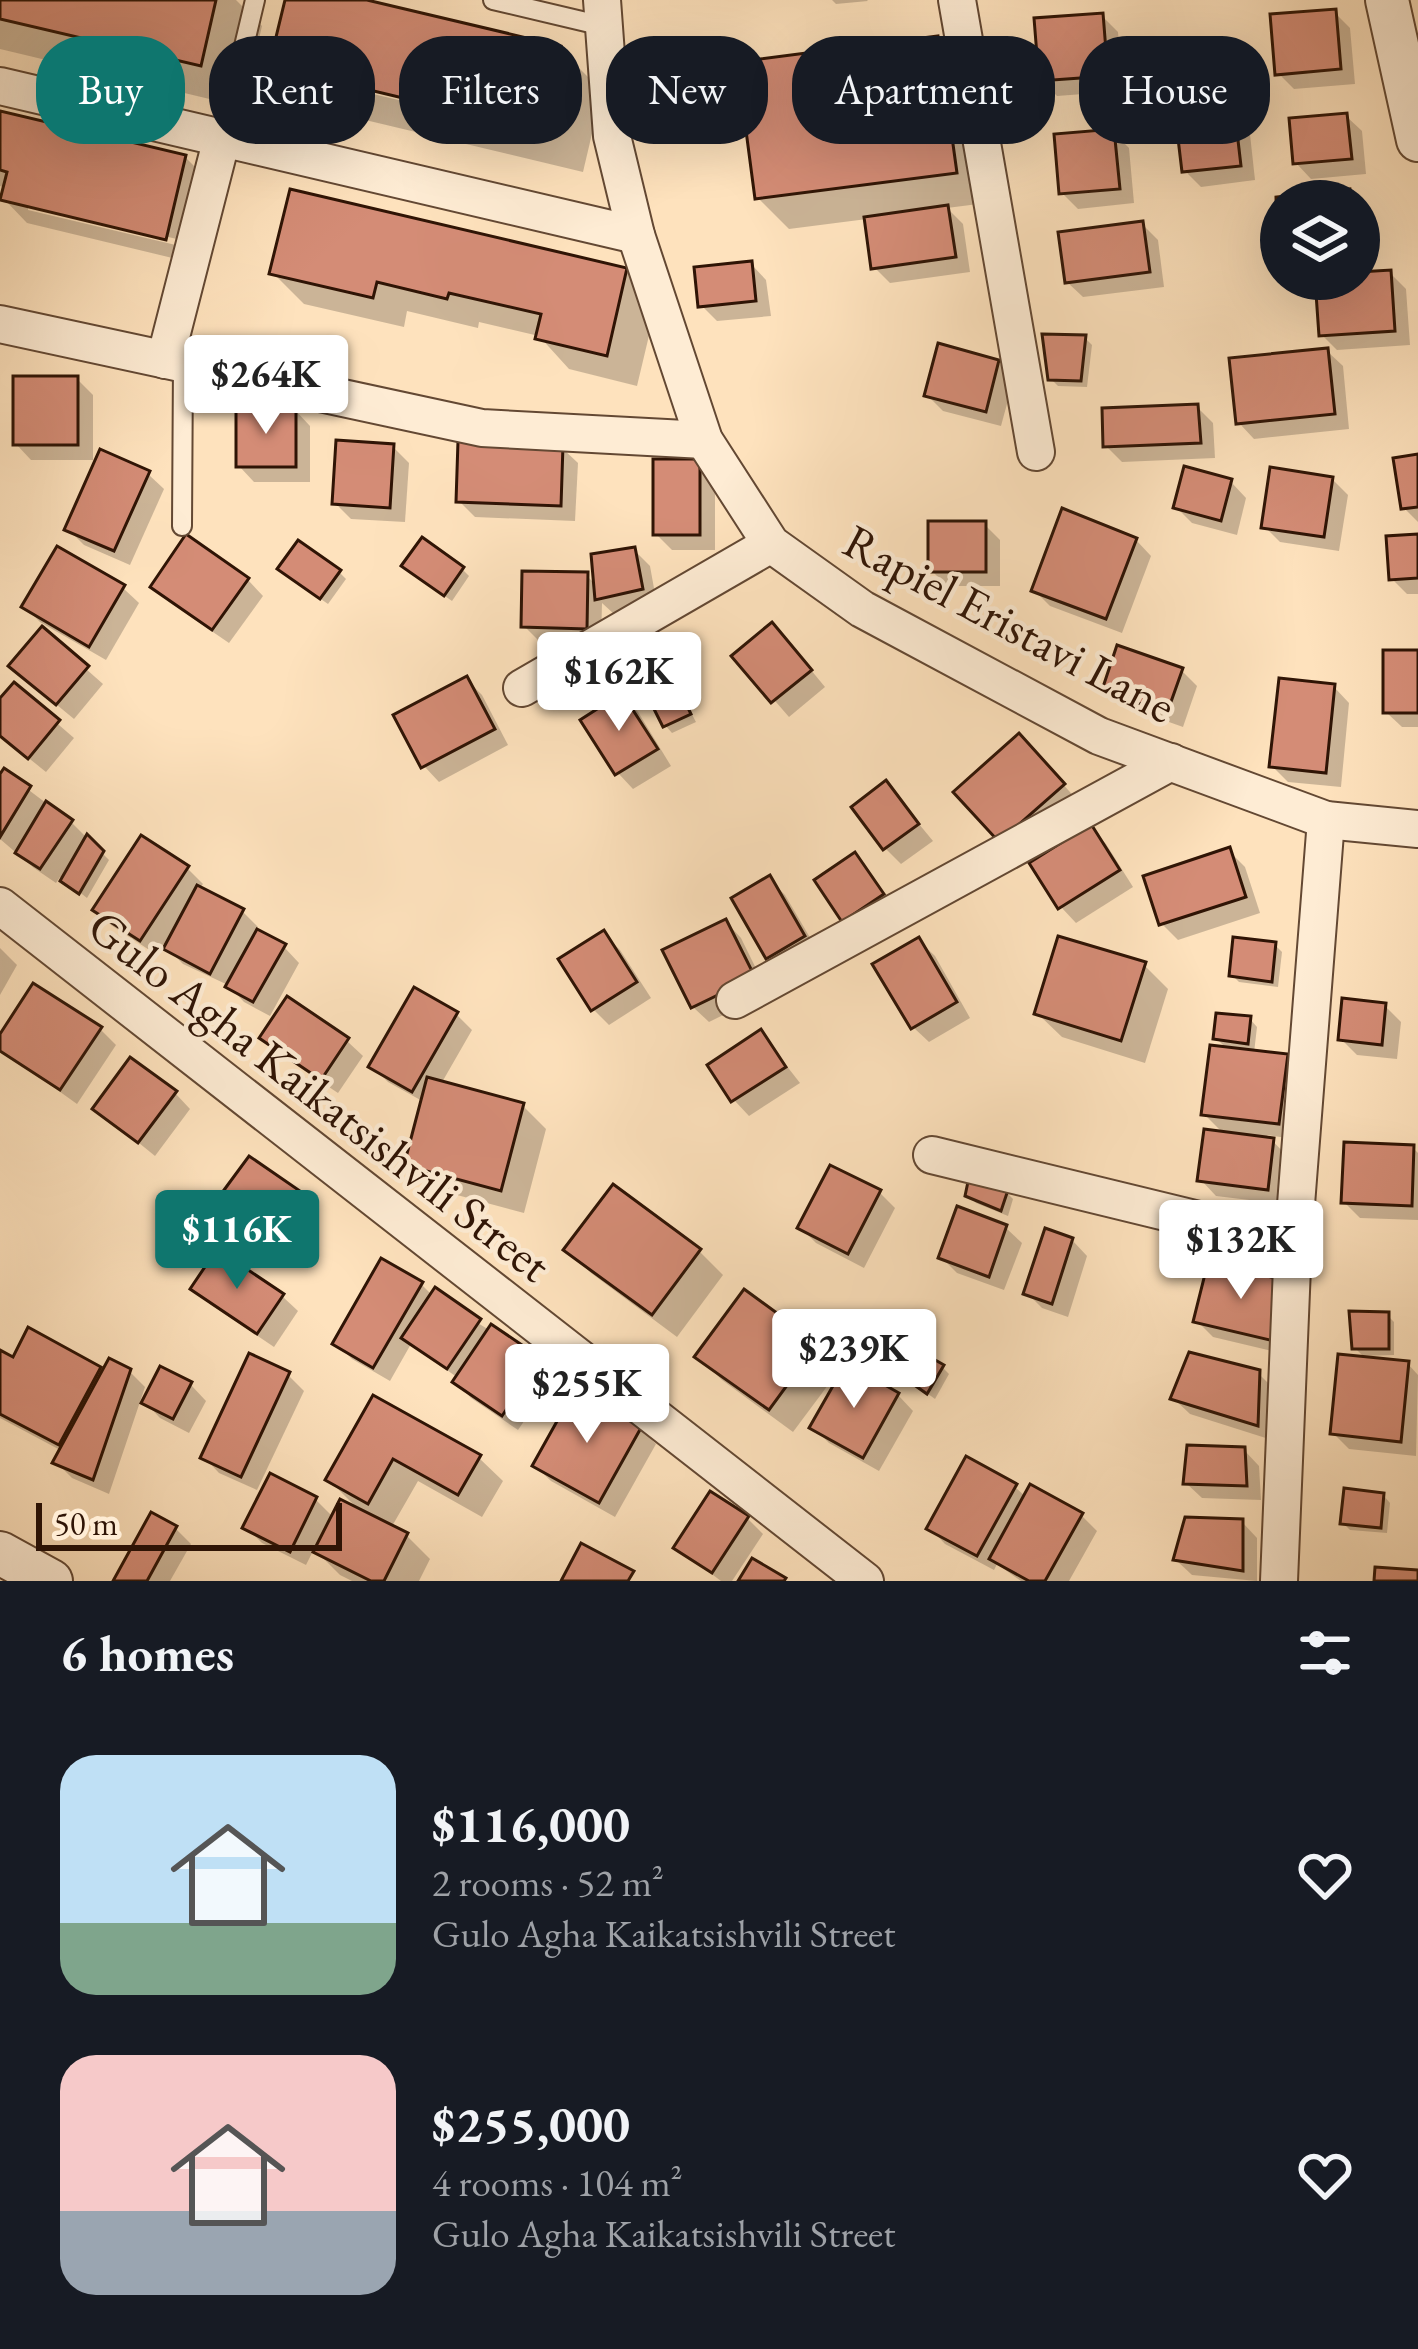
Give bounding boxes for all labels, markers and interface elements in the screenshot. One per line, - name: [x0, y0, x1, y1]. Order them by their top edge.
- chip: Buy: [36, 36, 185, 144]
- chip: Rent: [209, 36, 375, 144]
- chip: Filters: [399, 36, 582, 144]
- chip: New: [606, 36, 768, 144]
- chip: Apartment: [792, 36, 1055, 144]
- chip: House: [1079, 36, 1270, 144]
- map controls: [1260, 180, 1380, 300]
- button: layers: [1260, 180, 1380, 300]
- pin: $264K: [182, 335, 350, 437]
- text: $264K: [211, 348, 321, 399]
- street label: Rapiel Eristavi Lane: [833, 509, 1187, 737]
- pin: $162K: [535, 632, 703, 734]
- text: $162K: [564, 645, 674, 696]
- street label: Gulo Agha Kaikatsishvili Street: [76, 895, 564, 1295]
- pin: $116K: [153, 1190, 321, 1292]
- pin: $132K: [1157, 1200, 1325, 1302]
- text: $116K: [182, 1203, 292, 1254]
- text: $132K: [1186, 1213, 1296, 1264]
- pin: $239K: [770, 1309, 938, 1411]
- text: $239K: [799, 1322, 909, 1373]
- pin: $255K: [503, 1344, 671, 1446]
- text: $255K: [532, 1357, 642, 1408]
- scale bar: [36, 1497, 342, 1550]
- text: 50 m: [54, 1502, 118, 1545]
- text: 6 homes: [60, 1620, 234, 1686]
- icon: filters: [1292, 1620, 1358, 1686]
- text: $116,000: [432, 1791, 630, 1857]
- icon: home: [156, 1803, 300, 1947]
- icon: heart: [1292, 1842, 1358, 1908]
- text: 2 rooms · 52 m²: [432, 1857, 664, 1908]
- text: Gulo Agha Kaikatsishvili Street: [432, 1908, 896, 1959]
- text: $255,000: [432, 2091, 630, 2157]
- icon: home: [156, 2103, 300, 2247]
- icon: heart: [1292, 2142, 1358, 2208]
- text: 4 rooms · 104 m²: [432, 2157, 683, 2208]
- text: Gulo Agha Kaikatsishvili Street: [432, 2208, 896, 2259]

